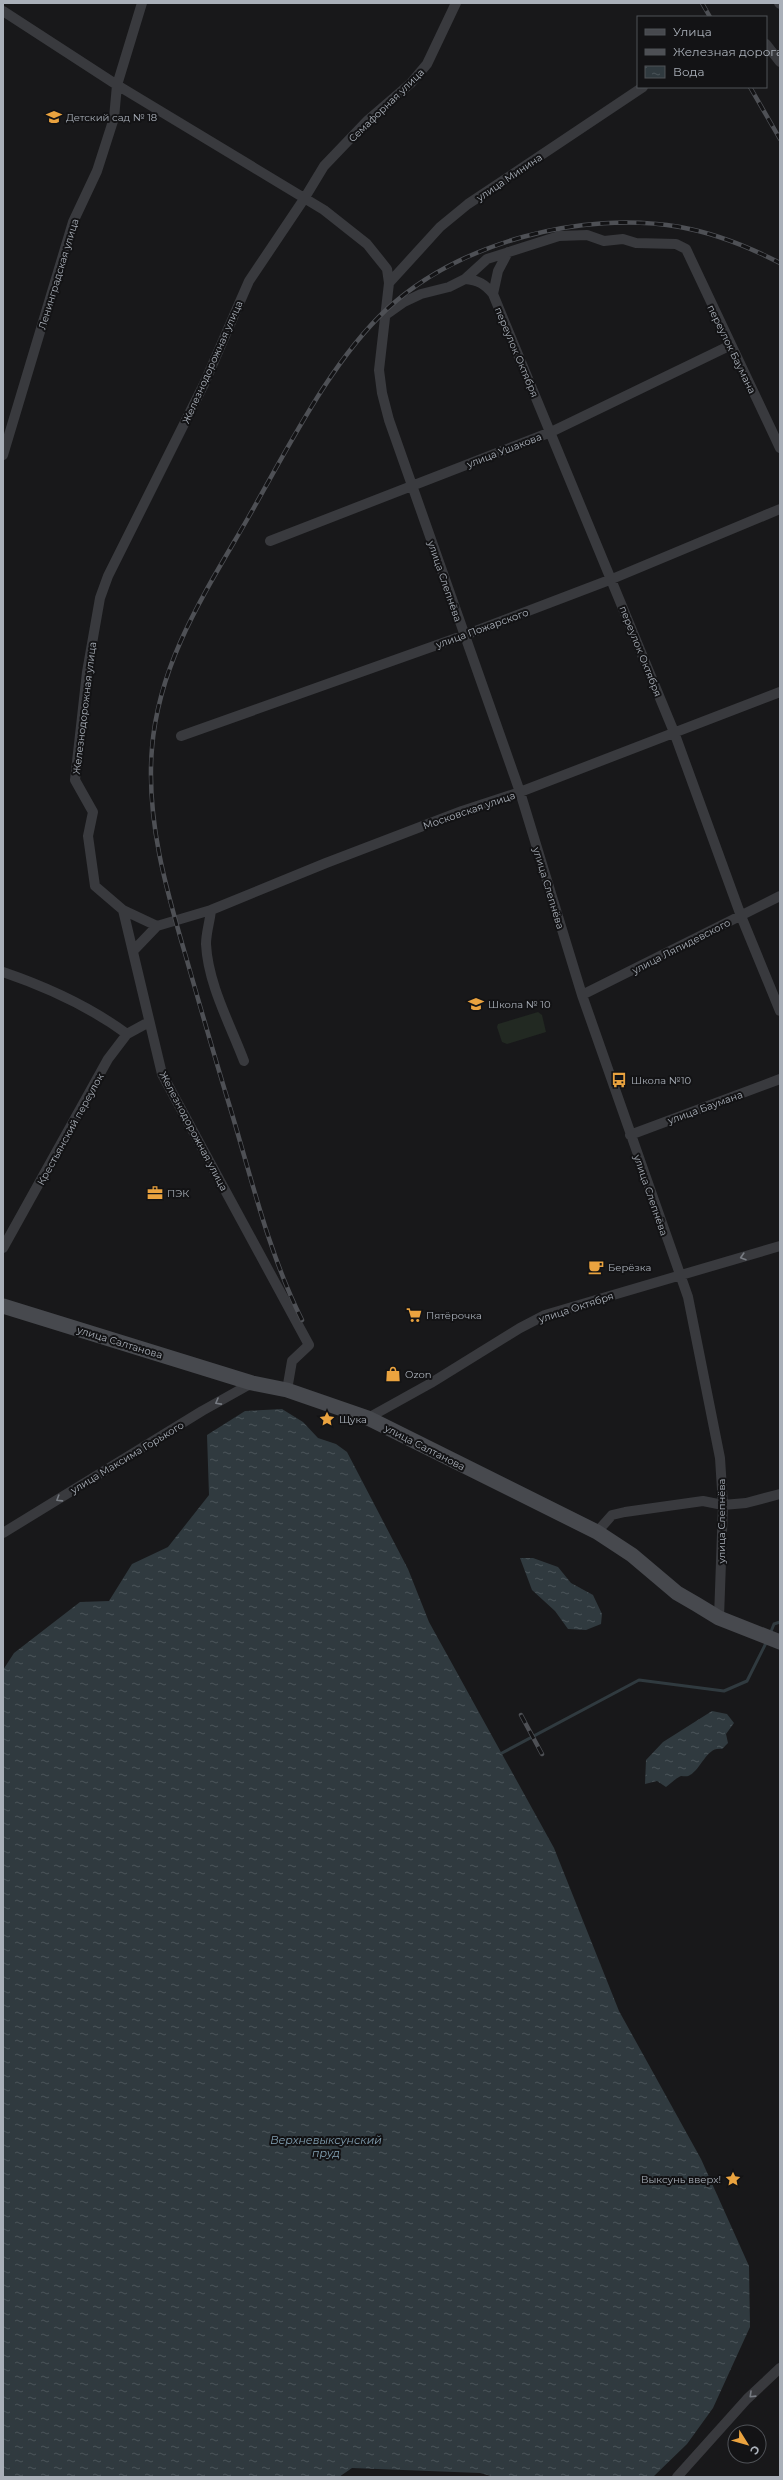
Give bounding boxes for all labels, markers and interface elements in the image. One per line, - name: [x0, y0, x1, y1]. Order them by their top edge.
- legend: [637, 16, 767, 88]
- text: Улица: [673, 24, 712, 39]
- text: Железная дорога: [673, 44, 783, 59]
- text: Вода: [673, 64, 704, 79]
- street label: Семафорная улица: [346, 66, 427, 145]
- school or university icon: Детский сад № 18: [45, 108, 63, 126]
- place label: Детский сад № 18: [66, 111, 157, 124]
- street label: улица Минина: [473, 151, 545, 205]
- street label: Ленинградская улица: [35, 217, 82, 331]
- street label: Железнодорожная улица: [179, 299, 246, 426]
- street label: переулок Баумана: [704, 303, 759, 396]
- street label: переулок Октября: [492, 305, 541, 399]
- street label: улица Ушакова: [464, 430, 544, 471]
- street label: улица Слепнёва: [424, 538, 464, 623]
- street label: переулок Октября: [616, 604, 665, 698]
- street label: улица Пожарского: [433, 606, 530, 652]
- street label: Железнодорожная улица: [70, 641, 99, 775]
- street label: Московская улица: [421, 789, 517, 832]
- street label: улица Слепнёва: [530, 845, 567, 931]
- street label: улица Ляпидевского: [629, 916, 733, 977]
- school or university icon: Школа № 10: [467, 995, 485, 1013]
- place label: Школа № 10: [488, 998, 551, 1011]
- street label: Железнодорожная улица: [156, 1069, 231, 1193]
- street label: Крестьянский переулок: [34, 1071, 107, 1187]
- bus stop icon: Школа №10: [610, 1071, 628, 1089]
- place label: Школа №10: [631, 1074, 692, 1087]
- street label: улица Баумана: [665, 1088, 744, 1127]
- street label: улица Слепнёва: [630, 1152, 670, 1237]
- office icon: ПЭК: [146, 1184, 164, 1202]
- place label: ПЭК: [167, 1187, 189, 1200]
- one-way arrow: [739, 1252, 746, 1261]
- cafe icon: Берёзка: [587, 1258, 605, 1276]
- place label: Берёзка: [608, 1261, 651, 1274]
- street label: улица Октября: [536, 1289, 615, 1326]
- supermarket icon: Пятёрочка: [405, 1306, 423, 1324]
- place label: Пятёрочка: [426, 1309, 482, 1322]
- street label: улица Салтанова: [75, 1323, 164, 1362]
- shop icon: Ozon: [384, 1365, 402, 1383]
- place label: Ozon: [405, 1368, 431, 1381]
- one-way arrow: [214, 1398, 222, 1405]
- place icon: Щука: [318, 1410, 336, 1428]
- place label: Щука: [339, 1413, 367, 1426]
- street label: улица Максима Горького: [67, 1418, 186, 1497]
- street label: улица Салтанова: [381, 1421, 467, 1473]
- street label: улица Слепнёва: [715, 1479, 728, 1564]
- one-way arrow: [56, 1494, 63, 1501]
- water label: Верхневыксунский пруд: [270, 2133, 382, 2160]
- place icon: Выксунь вверх!: [724, 2170, 742, 2188]
- place label: Выксунь вверх!: [641, 2173, 721, 2186]
- one-way arrow: [749, 2390, 757, 2398]
- north arrow: [727, 2424, 767, 2464]
- text: С: [747, 2443, 763, 2457]

